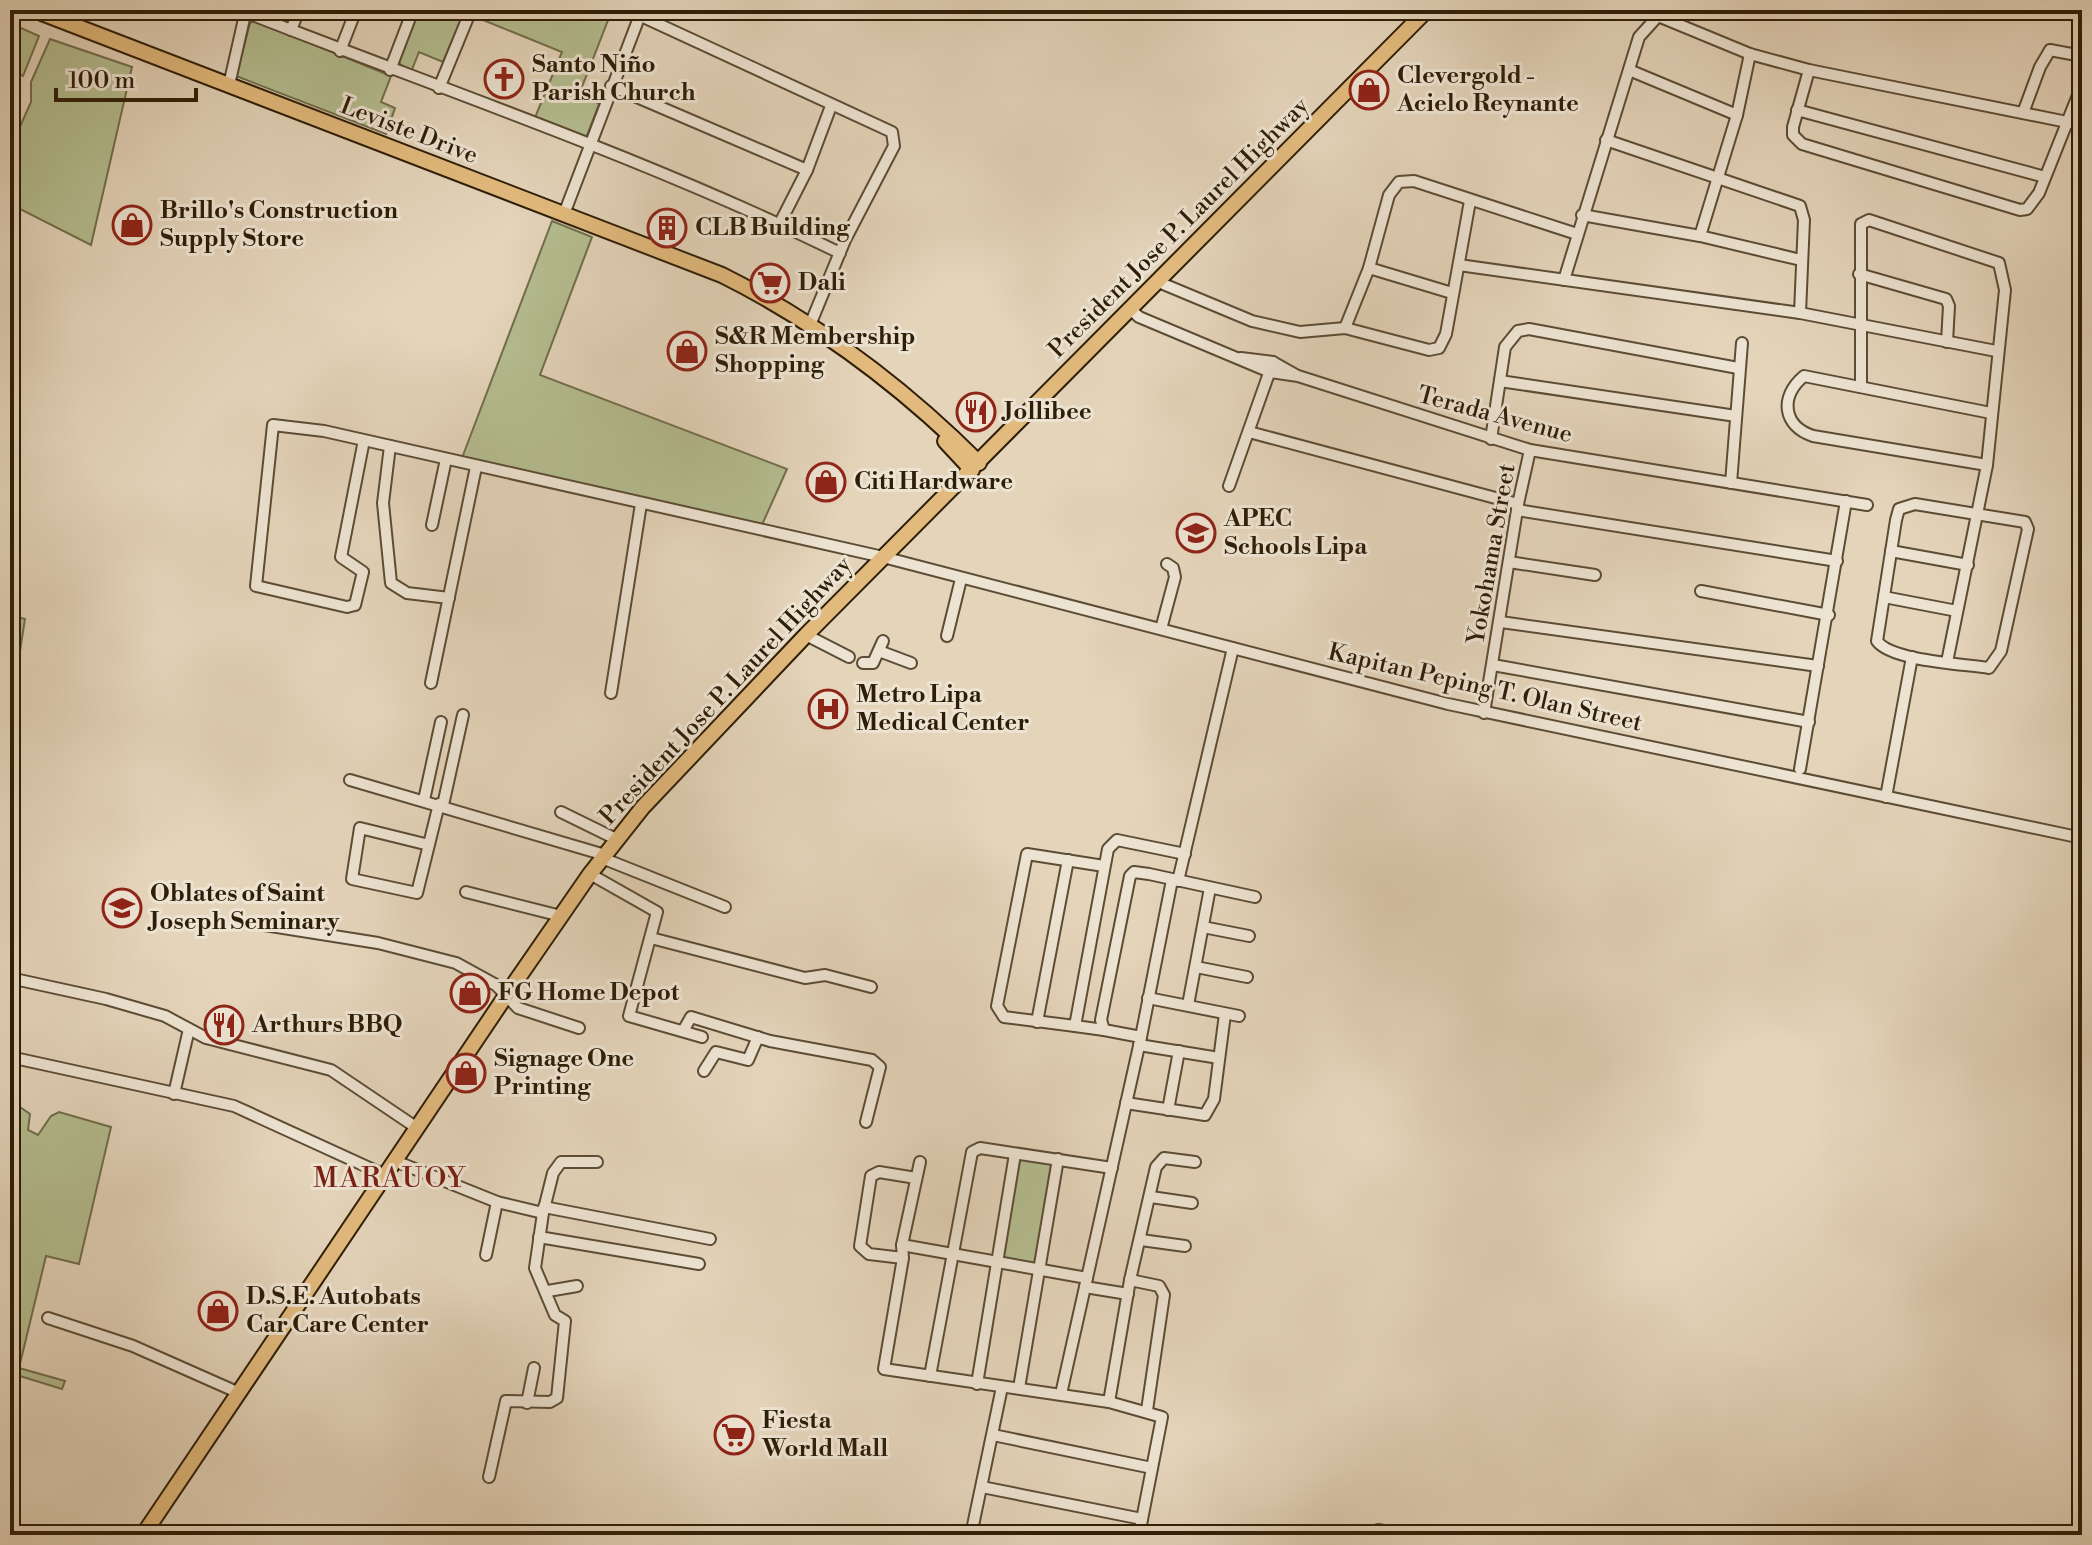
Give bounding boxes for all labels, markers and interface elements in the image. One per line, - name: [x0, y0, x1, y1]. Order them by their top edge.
- place label: Santo Niño Parish Church: [532, 50, 696, 108]
- scale bar: [56, 52, 196, 102]
- church icon: Santo Niño Parish Church: [483, 58, 525, 100]
- place label: Clevergold - Acielo Reynante: [1396, 61, 1579, 119]
- text: 100 m: [68, 66, 135, 96]
- shop icon: Clevergold - Acielo Reynante: [1348, 69, 1390, 111]
- street label: Leviste Drive: [336, 91, 482, 171]
- street label: President Jose P. Laurel Highway: [1042, 91, 1316, 365]
- place label: Brillo's Construction Supply Store: [160, 196, 398, 254]
- shop icon: Brillo's Construction Supply Store: [111, 204, 153, 246]
- building icon: CLB Building: [646, 207, 688, 249]
- place label: CLB Building: [695, 213, 851, 243]
- supermarket icon: Dali: [749, 262, 791, 304]
- place label: Dali: [798, 268, 846, 298]
- place label: S&R Membership Shopping: [715, 322, 916, 380]
- shop icon: S&R Membership Shopping: [666, 330, 708, 372]
- street label: Terada Avenue: [1414, 380, 1576, 450]
- restaurant icon: Jollibee: [955, 391, 997, 433]
- place label: Jollibee: [1001, 397, 1092, 427]
- shop icon: Citi Hardware: [805, 461, 847, 503]
- street label: Yokohama Street: [1461, 461, 1523, 649]
- place label: Citi Hardware: [854, 467, 1013, 497]
- place label: APEC Schools Lipa: [1223, 504, 1368, 562]
- school or university icon: APEC Schools Lipa: [1175, 512, 1217, 554]
- street label: President Jose P. Laurel Highway: [594, 550, 859, 832]
- street label: Kapitan Peping T. Olan Street: [1325, 637, 1645, 739]
- place label: Metro Lipa Medical Center: [856, 680, 1029, 738]
- hospital icon: Metro Lipa Medical Center: [807, 688, 849, 730]
- place label: Oblates of Saint Joseph Seminary: [147, 879, 340, 937]
- school or university icon: Oblates of Saint Joseph Seminary: [101, 887, 143, 929]
- shop icon: FG Home Depot: [449, 972, 491, 1014]
- place label: FG Home Depot: [498, 978, 680, 1008]
- restaurant icon: Arthurs BBQ: [203, 1004, 245, 1046]
- place label: Arthurs BBQ: [251, 1010, 403, 1040]
- place label: Signage One Printing: [494, 1044, 634, 1102]
- shop icon: Signage One Printing: [445, 1052, 487, 1094]
- district label: MARAUOY: [313, 1161, 467, 1196]
- place label: D.S.E. Autobats Car Care Center: [246, 1282, 429, 1340]
- shop icon: D.S.E. Autobats Car Care Center: [197, 1290, 239, 1332]
- place label: Fiesta World Mall: [761, 1406, 888, 1464]
- supermarket icon: Fiesta World Mall: [713, 1414, 755, 1456]

